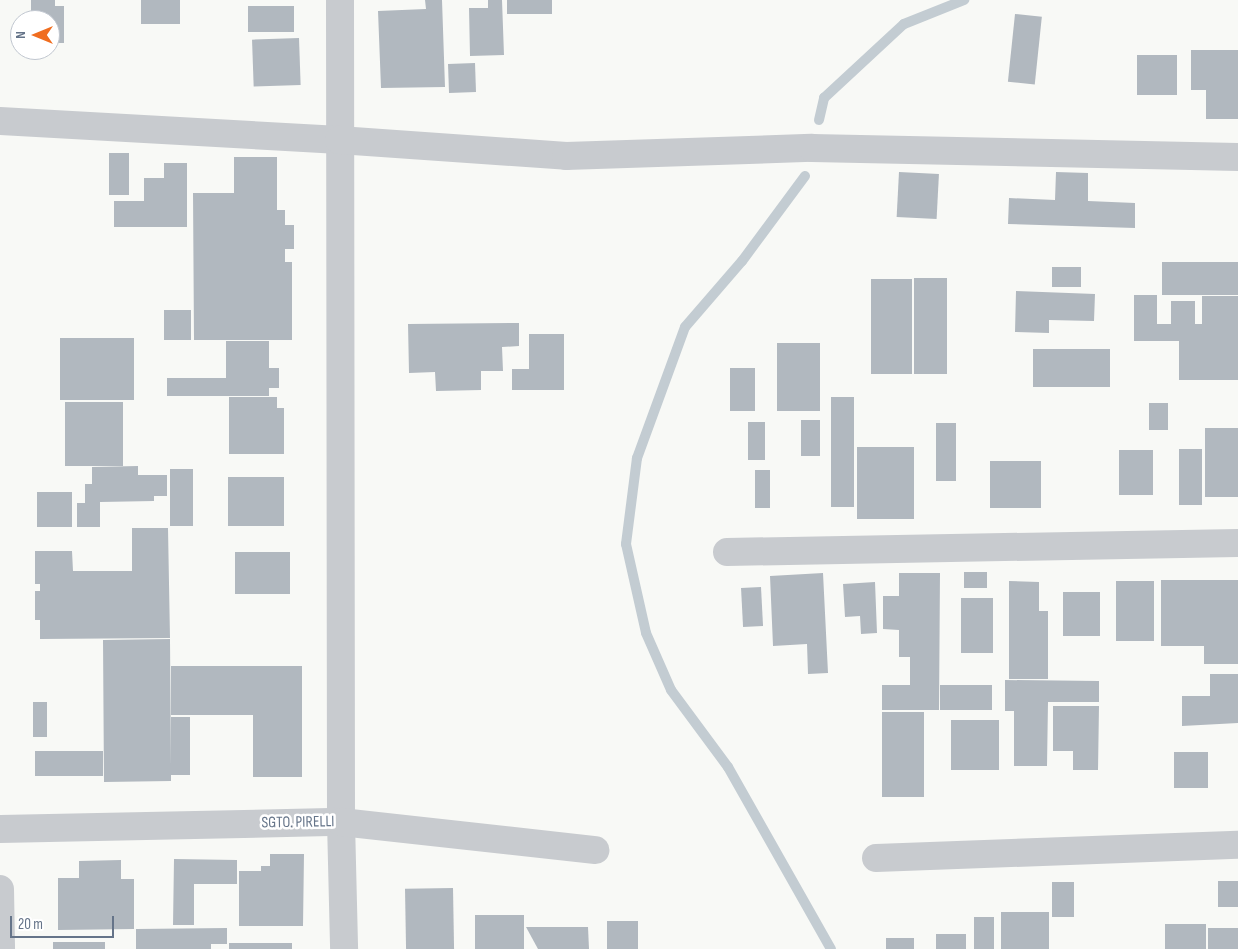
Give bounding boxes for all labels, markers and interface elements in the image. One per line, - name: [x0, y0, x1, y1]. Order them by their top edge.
- north arrow: [10, 10, 60, 60]
- text: N: [12, 31, 29, 39]
- street label: SGTO. PIRELLI: [261, 813, 335, 833]
- scale bar: [12, 906, 116, 938]
- text: 20 m: [18, 915, 43, 934]

